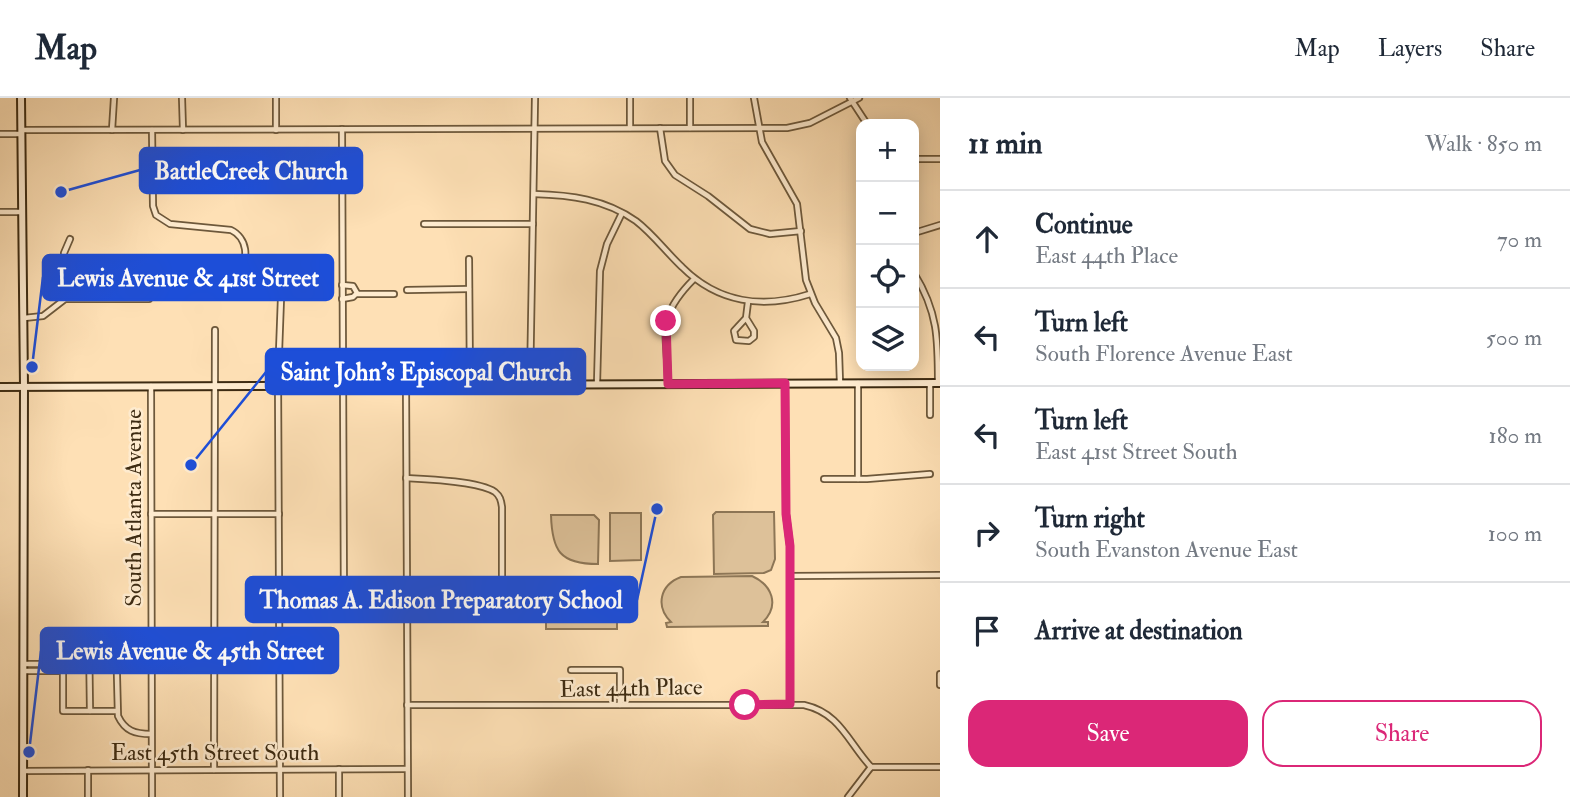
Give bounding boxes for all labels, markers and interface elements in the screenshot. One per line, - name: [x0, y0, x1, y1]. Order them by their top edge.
- text: Map: [35, 28, 97, 69]
- text: Map: [1295, 33, 1340, 64]
- text: Layers: [1378, 33, 1442, 64]
- text: Share: [1480, 33, 1535, 64]
- map controls: [856, 119, 919, 371]
- button: +: [856, 119, 919, 182]
- text: 11 min: [968, 125, 1042, 162]
- text: Walk · 850 m: [1425, 129, 1542, 158]
- callout: BattleCreek Church: [140, 148, 362, 193]
- text: BattleCreek Church: [154, 156, 348, 187]
- button: −: [856, 182, 919, 245]
- text: Continue: [1035, 209, 1133, 241]
- icon: ahead: [968, 220, 1006, 258]
- text: 70 m: [1497, 225, 1542, 254]
- text: East 44th Place: [1035, 241, 1178, 270]
- button: locate: [856, 245, 919, 308]
- callout: Lewis Avenue & 41st Street: [43, 255, 333, 300]
- text: Lewis Avenue & 41st Street: [57, 263, 319, 294]
- route end: [650, 305, 681, 336]
- text: Turn left: [1035, 307, 1128, 339]
- button: layers: [856, 308, 919, 371]
- icon: left: [968, 318, 1006, 356]
- text: 500 m: [1486, 323, 1542, 352]
- text: South Florence Avenue East: [1035, 339, 1293, 368]
- callout: Saint John's Episcopal Church: [266, 349, 585, 394]
- text: Saint John's Episcopal Church: [280, 357, 572, 388]
- text: Turn left: [1035, 405, 1128, 437]
- street label: South Atlanta Avenue: [119, 409, 148, 607]
- icon: left: [968, 416, 1006, 454]
- text: 180 m: [1489, 421, 1542, 450]
- text: East 41st Street South: [1035, 437, 1237, 466]
- text: Turn right: [1035, 503, 1145, 535]
- icon: right: [968, 514, 1006, 552]
- text: 100 m: [1488, 519, 1542, 548]
- text: South Evanston Avenue East: [1035, 535, 1298, 564]
- callout: Thomas A. Edison Preparatory School: [246, 577, 637, 622]
- text: Thomas A. Edison Preparatory School: [258, 585, 624, 616]
- icon: arrive: [968, 612, 1006, 650]
- text: Arrive at destination: [1035, 615, 1243, 647]
- callout: Lewis Avenue & 45th Street: [41, 628, 338, 673]
- text: Lewis Avenue & 45th Street: [56, 636, 324, 667]
- street label: East 44th Place: [559, 672, 703, 704]
- route start: [729, 689, 760, 720]
- button: Save: [968, 700, 1248, 767]
- button: Share: [1262, 700, 1542, 767]
- street label: East 45th Street South: [111, 738, 319, 767]

